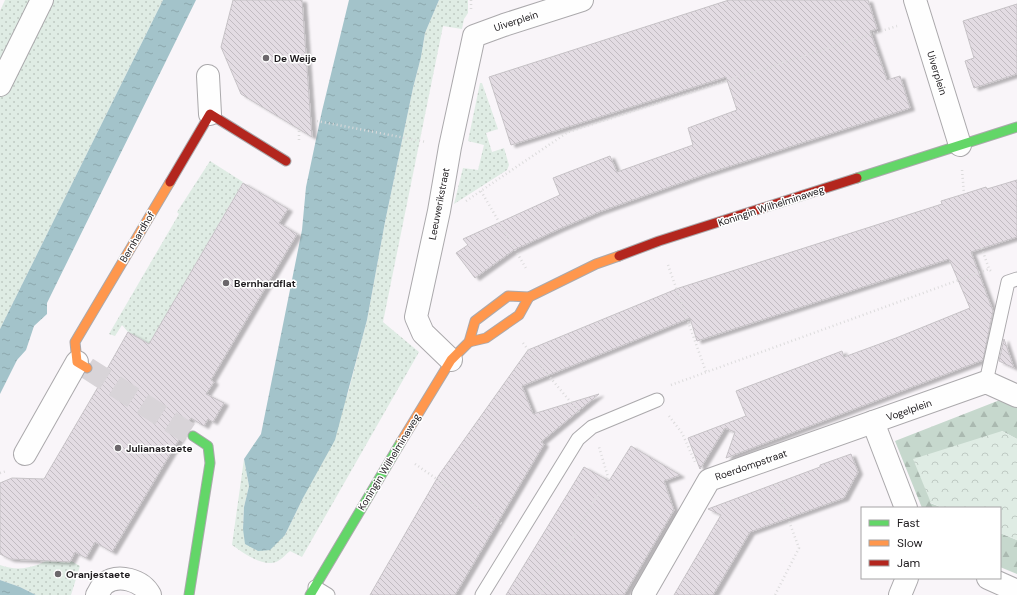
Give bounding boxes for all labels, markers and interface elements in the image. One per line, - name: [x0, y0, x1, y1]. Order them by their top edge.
- street label: Uiverplein: [492, 8, 540, 34]
- street label: Uiverplein: [924, 49, 950, 97]
- place label: De Weije: [274, 52, 317, 65]
- marker: De Weije: [261, 53, 271, 63]
- street label: Leeuwerikstraat: [426, 167, 452, 241]
- street label: Koningin Wilhelminaweg: [716, 183, 826, 229]
- street label: Bernhardhof: [117, 209, 158, 265]
- place label: Bernhardflat: [234, 277, 296, 290]
- marker: Bernhardflat: [221, 278, 231, 288]
- street label: Vogelplein: [884, 396, 934, 424]
- street label: Koningin Wilhelminaweg: [355, 411, 423, 513]
- place label: Julianastaete: [126, 442, 192, 455]
- marker: Julianastaete: [113, 443, 123, 453]
- street label: Roerdompstraat: [713, 447, 789, 483]
- legend: [861, 507, 1001, 579]
- text: Fast: [897, 515, 920, 531]
- text: Slow: [897, 535, 923, 551]
- text: Jam: [897, 555, 920, 571]
- place label: Oranjestaete: [66, 568, 130, 581]
- marker: Oranjestaete: [53, 569, 63, 579]

